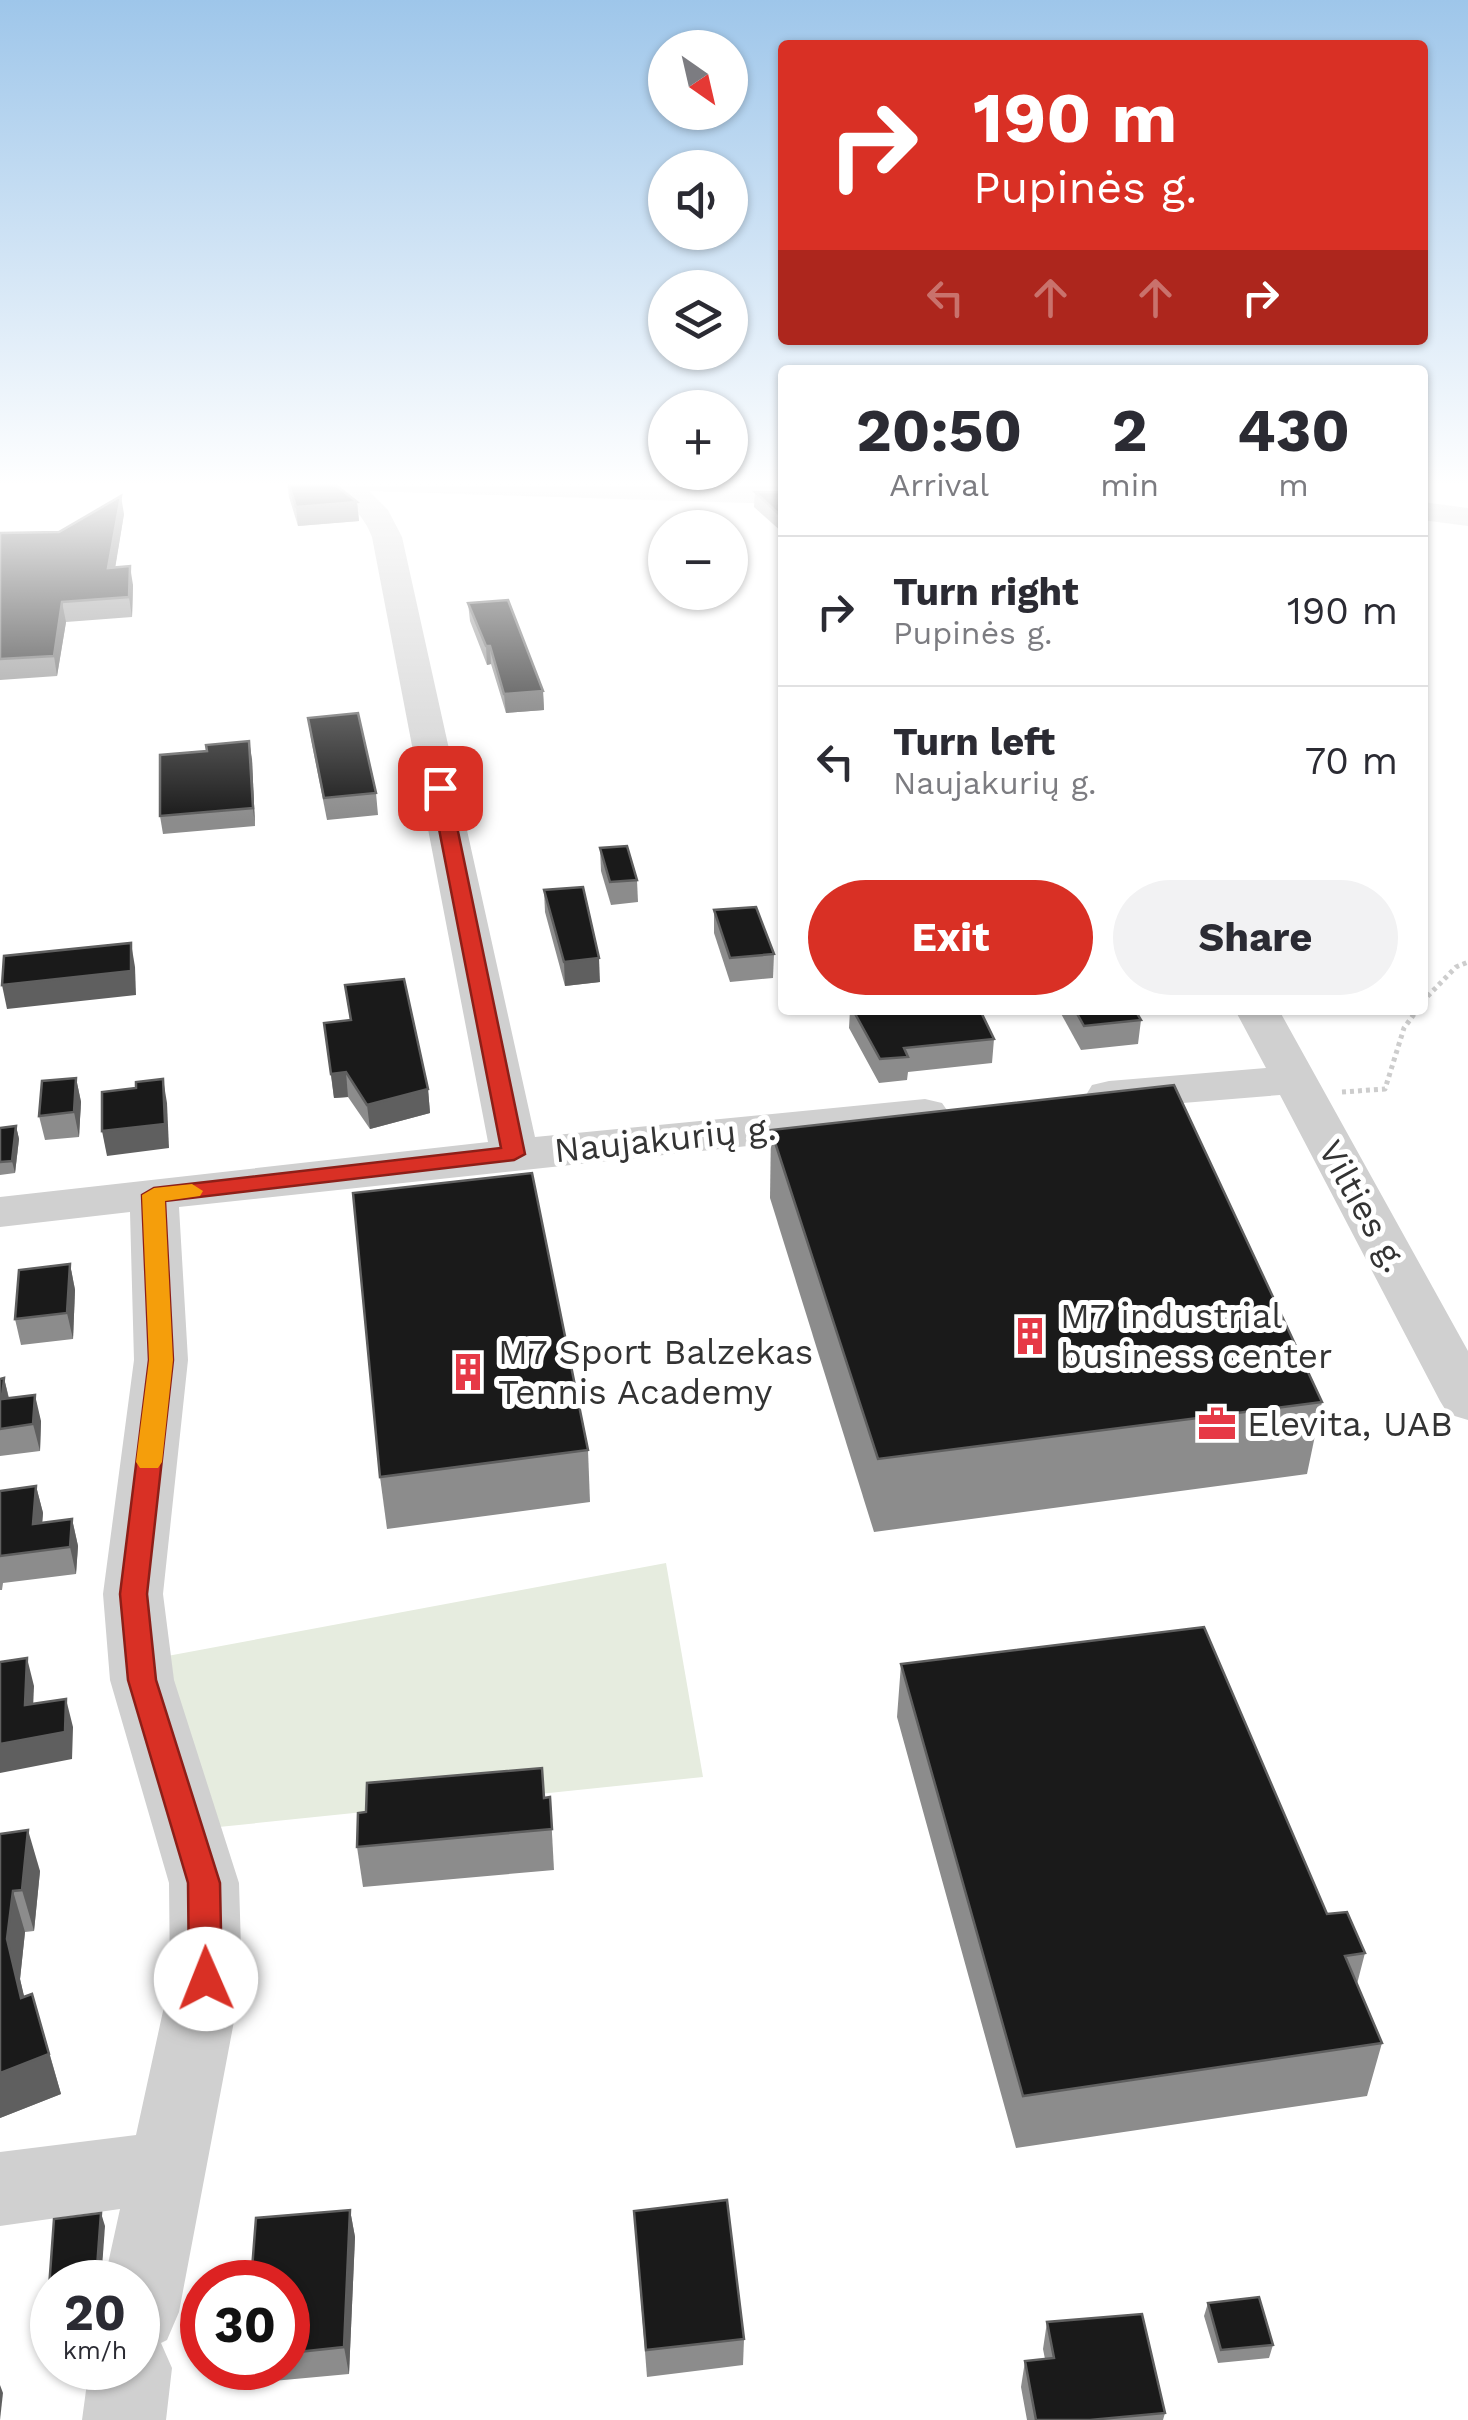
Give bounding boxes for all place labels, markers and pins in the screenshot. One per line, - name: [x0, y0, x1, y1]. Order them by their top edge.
- pin: [398, 746, 483, 831]
- place label: M7 industrial business center: [1060, 1295, 1332, 1377]
- building icon: M7 industrial business center: [1009, 1315, 1051, 1357]
- place label: M7 Sport Balzekas Tennis Academy: [498, 1331, 813, 1413]
- building icon: M7 Sport Balzekas Tennis Academy: [447, 1351, 489, 1393]
- office icon: Elevita, UAB: [1196, 1403, 1238, 1445]
- place label: Elevita, UAB: [1247, 1403, 1453, 1445]

